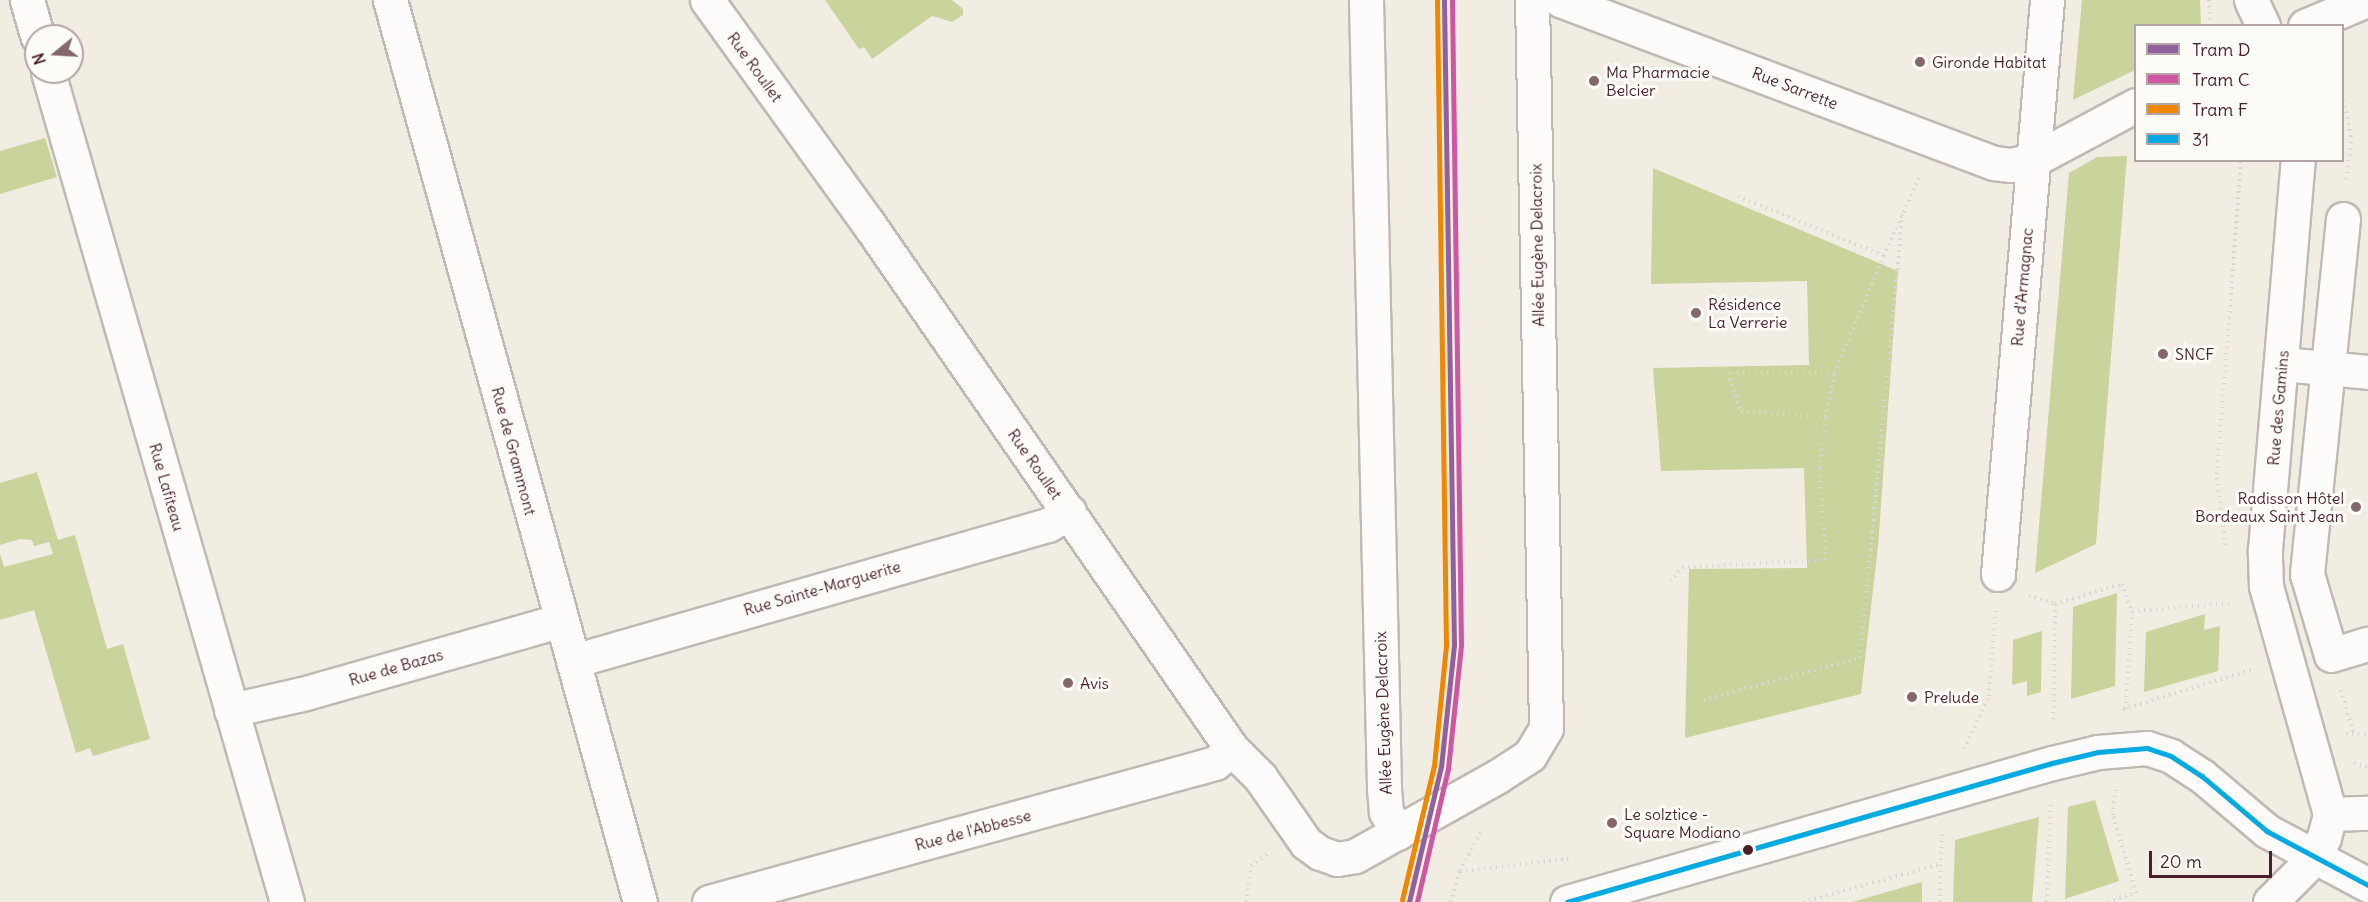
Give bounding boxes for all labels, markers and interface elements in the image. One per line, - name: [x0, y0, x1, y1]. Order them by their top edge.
- north arrow: [24, 24, 84, 84]
- legend: [2134, 24, 2344, 162]
- street label: Rue Roullet: [723, 28, 787, 106]
- text: Tram D: [2192, 38, 2250, 61]
- text: N: [28, 51, 50, 67]
- place label: Gironde Habitat: [1932, 52, 2046, 72]
- marker: Gironde Habitat: [1913, 55, 1927, 69]
- place label: Ma Pharmacie Belcier: [1606, 62, 1710, 100]
- street label: Rue Sarrette: [1749, 63, 1841, 113]
- text: Tram C: [2192, 68, 2250, 91]
- marker: Ma Pharmacie Belcier: [1587, 74, 1601, 88]
- text: Tram F: [2192, 98, 2248, 121]
- text: 31: [2192, 128, 2209, 151]
- street label: Allée Eugène Delacroix: [1526, 163, 1548, 327]
- street label: Rue d'Armagnac: [2007, 227, 2037, 347]
- place label: Résidence La Verrerie: [1708, 294, 1787, 332]
- marker: Résidence La Verrerie: [1689, 306, 1703, 320]
- place label: SNCF: [2175, 344, 2214, 364]
- marker: SNCF: [2156, 347, 2170, 361]
- street label: Rue des Gamins: [2263, 350, 2293, 466]
- street label: Rue de Grammont: [488, 385, 540, 517]
- street label: Rue Roullet: [1004, 425, 1066, 503]
- street label: Rue Lafiteau: [145, 441, 189, 533]
- place label: Radisson Hôtel Bordeaux Saint Jean: [2195, 488, 2344, 526]
- marker: Radisson Hôtel Bordeaux Saint Jean: [2349, 500, 2363, 514]
- street label: Rue Sainte-Marguerite: [741, 556, 903, 620]
- street label: Allée Eugène Delacroix: [1371, 631, 1395, 795]
- street label: Rue de Bazas: [347, 644, 445, 690]
- place label: Avis: [1080, 673, 1109, 693]
- marker: Avis: [1061, 676, 1075, 690]
- place label: Prelude: [1924, 687, 1979, 707]
- marker: Prelude: [1905, 690, 1919, 704]
- place label: Le solztice - Square Modiano: [1624, 804, 1741, 842]
- street label: Rue de l'Abbesse: [913, 805, 1033, 855]
- marker: Le solztice - Square Modiano: [1605, 816, 1619, 830]
- scale bar: [2152, 839, 2275, 877]
- unlabelled marker: [1742, 844, 1754, 856]
- text: 20 m: [2160, 850, 2202, 873]

